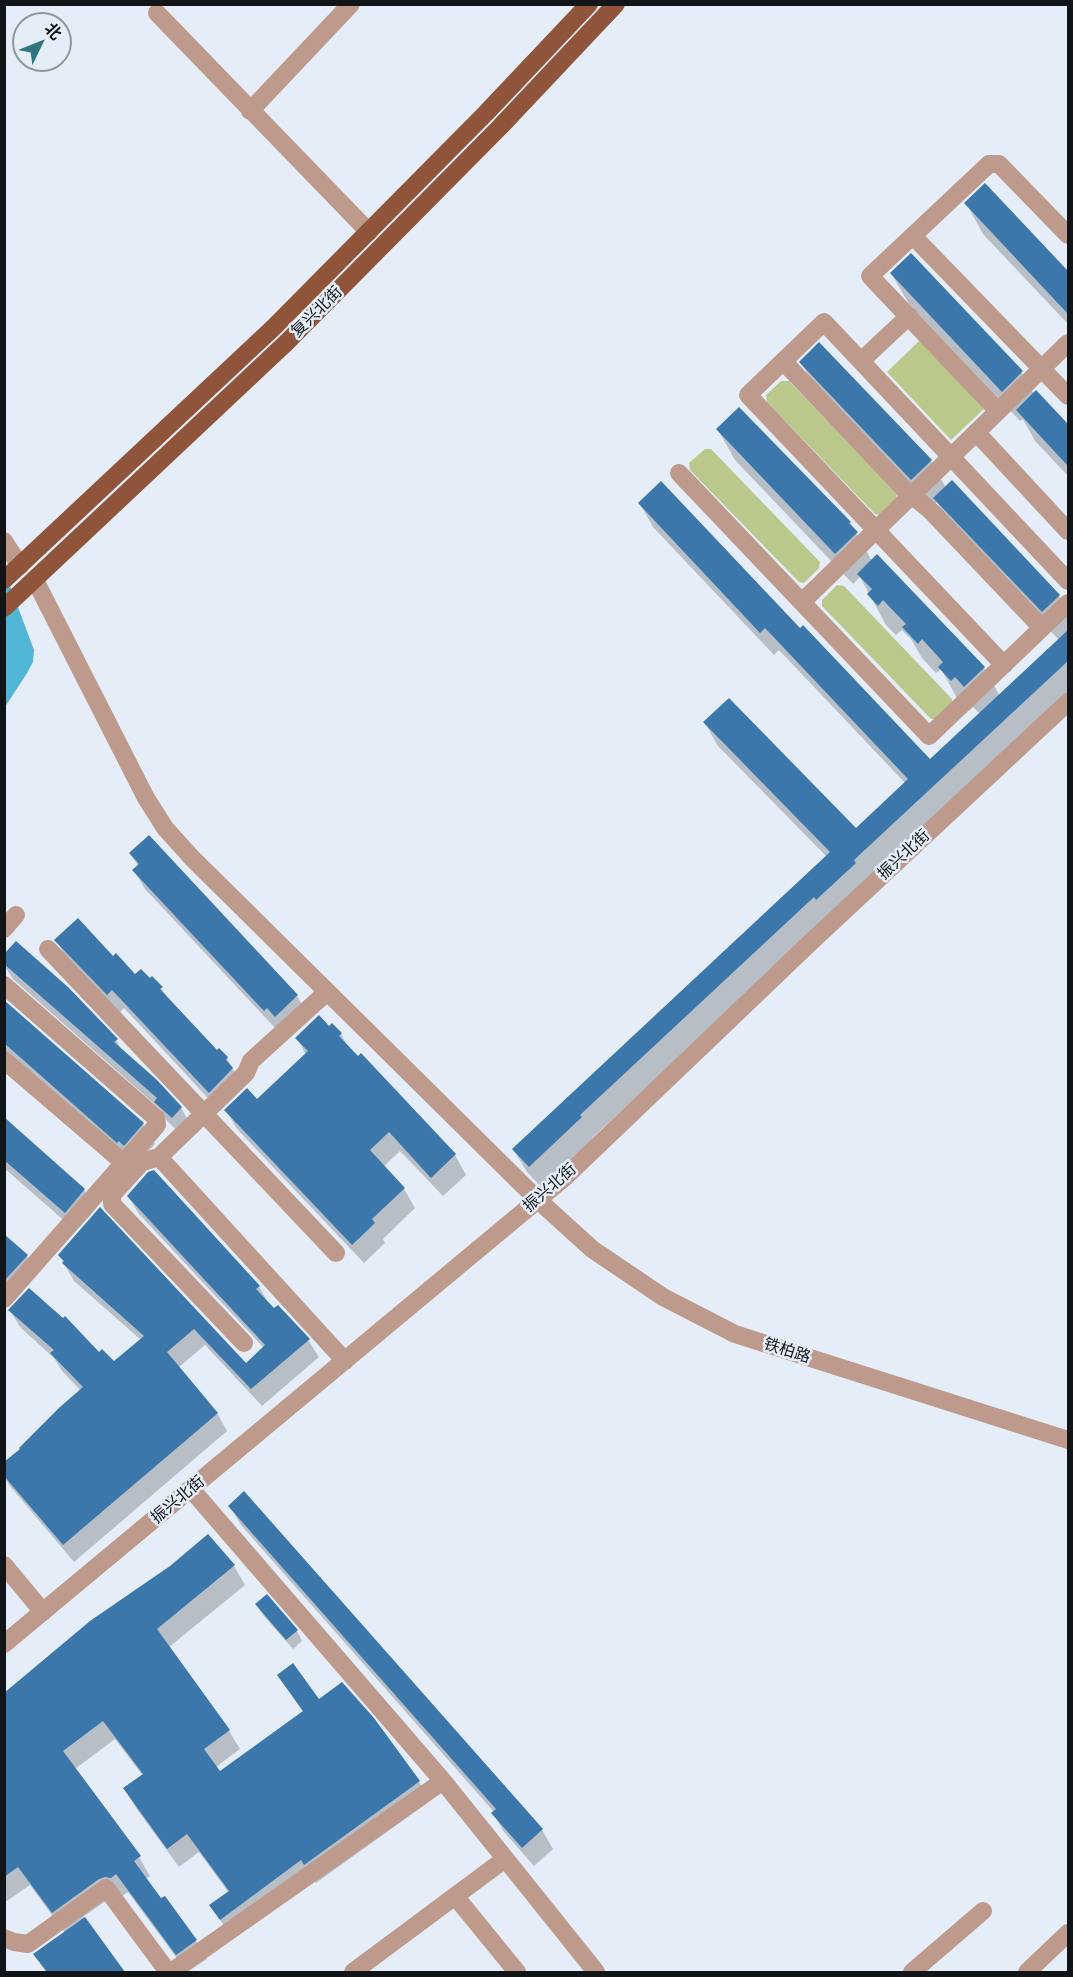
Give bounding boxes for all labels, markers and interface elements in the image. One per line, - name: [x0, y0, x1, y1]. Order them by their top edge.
- north arrow: [12, 12, 72, 72]
- text: 北: [40, 18, 67, 44]
- street label: 复兴北街: [288, 283, 346, 341]
- street label: 振兴北街: [874, 826, 934, 884]
- street label: 振兴北街: [520, 1160, 580, 1216]
- street label: 铁柏路: [761, 1334, 813, 1368]
- street label: 振兴北街: [147, 1472, 209, 1528]

